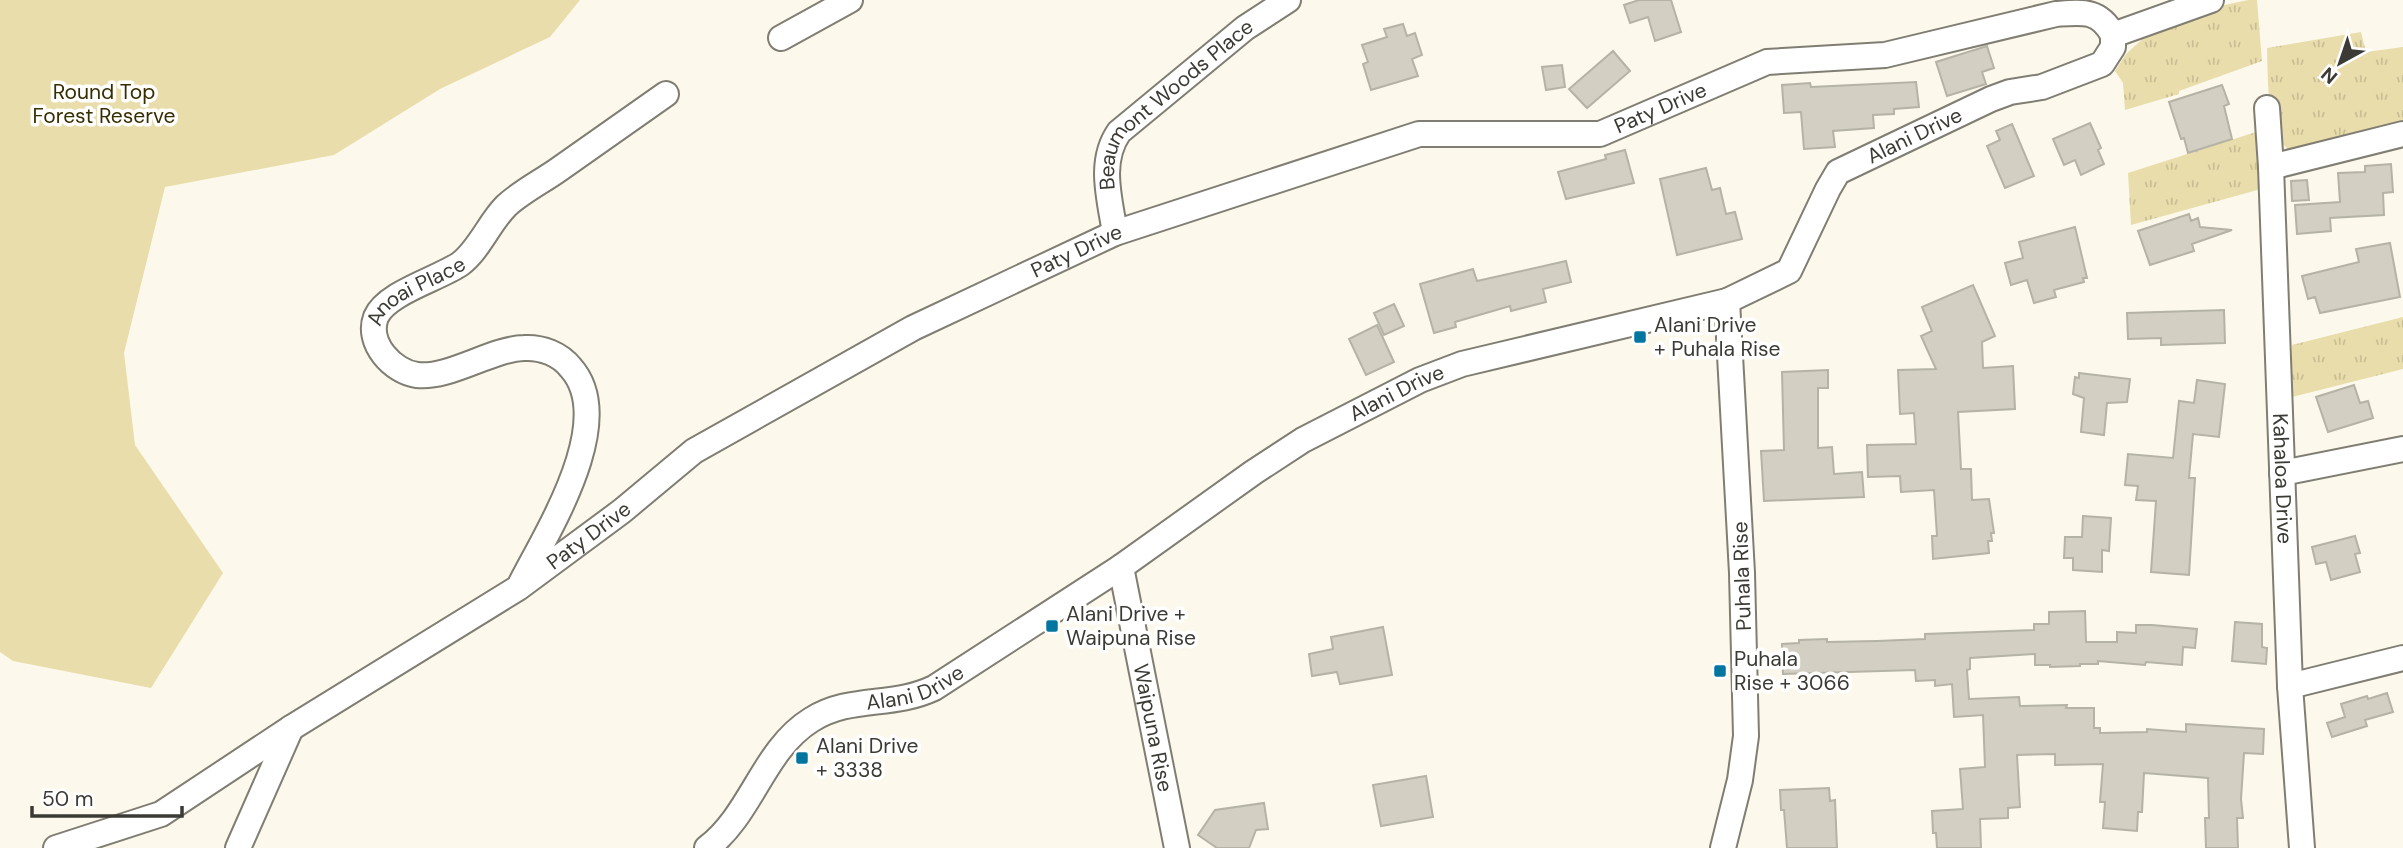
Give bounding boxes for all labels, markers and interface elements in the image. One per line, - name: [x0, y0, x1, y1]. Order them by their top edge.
- street label: Beaumont Woods Place: [1093, 12, 1259, 191]
- north arrow: [2305, 28, 2375, 98]
- text: N: [2316, 62, 2343, 90]
- street label: Paty Drive: [1610, 76, 1711, 140]
- park label: Round Top Forest Reserve: [33, 78, 176, 130]
- street label: Alani Drive: [1862, 101, 1967, 170]
- street label: Paty Drive: [1026, 218, 1126, 285]
- street label: Anoai Place: [360, 250, 471, 329]
- place label: Alani Drive + Puhala Rise: [1654, 311, 1781, 363]
- marker: Alani Drive + Puhala Rise: [1632, 329, 1648, 345]
- street label: Alani Drive: [1344, 358, 1448, 428]
- street label: Kahaloa Drive: [2266, 413, 2299, 545]
- street label: Paty Drive: [541, 495, 637, 576]
- street label: Puhala Rise: [1726, 521, 1758, 631]
- place label: Alani Drive + Waipuna Rise: [1066, 600, 1196, 652]
- marker: Alani Drive + Waipuna Rise: [1044, 618, 1060, 634]
- place label: Puhala Rise + 3066: [1734, 645, 1850, 697]
- street label: Alani Drive: [865, 658, 969, 717]
- street label: Waipuna Rise: [1127, 661, 1180, 794]
- marker: Puhala Rise + 3066: [1712, 663, 1728, 679]
- place label: Alani Drive + 3338: [816, 732, 919, 784]
- marker: Alani Drive + 3338: [794, 750, 810, 766]
- scale bar: [32, 774, 182, 818]
- text: 50 m: [42, 785, 93, 813]

